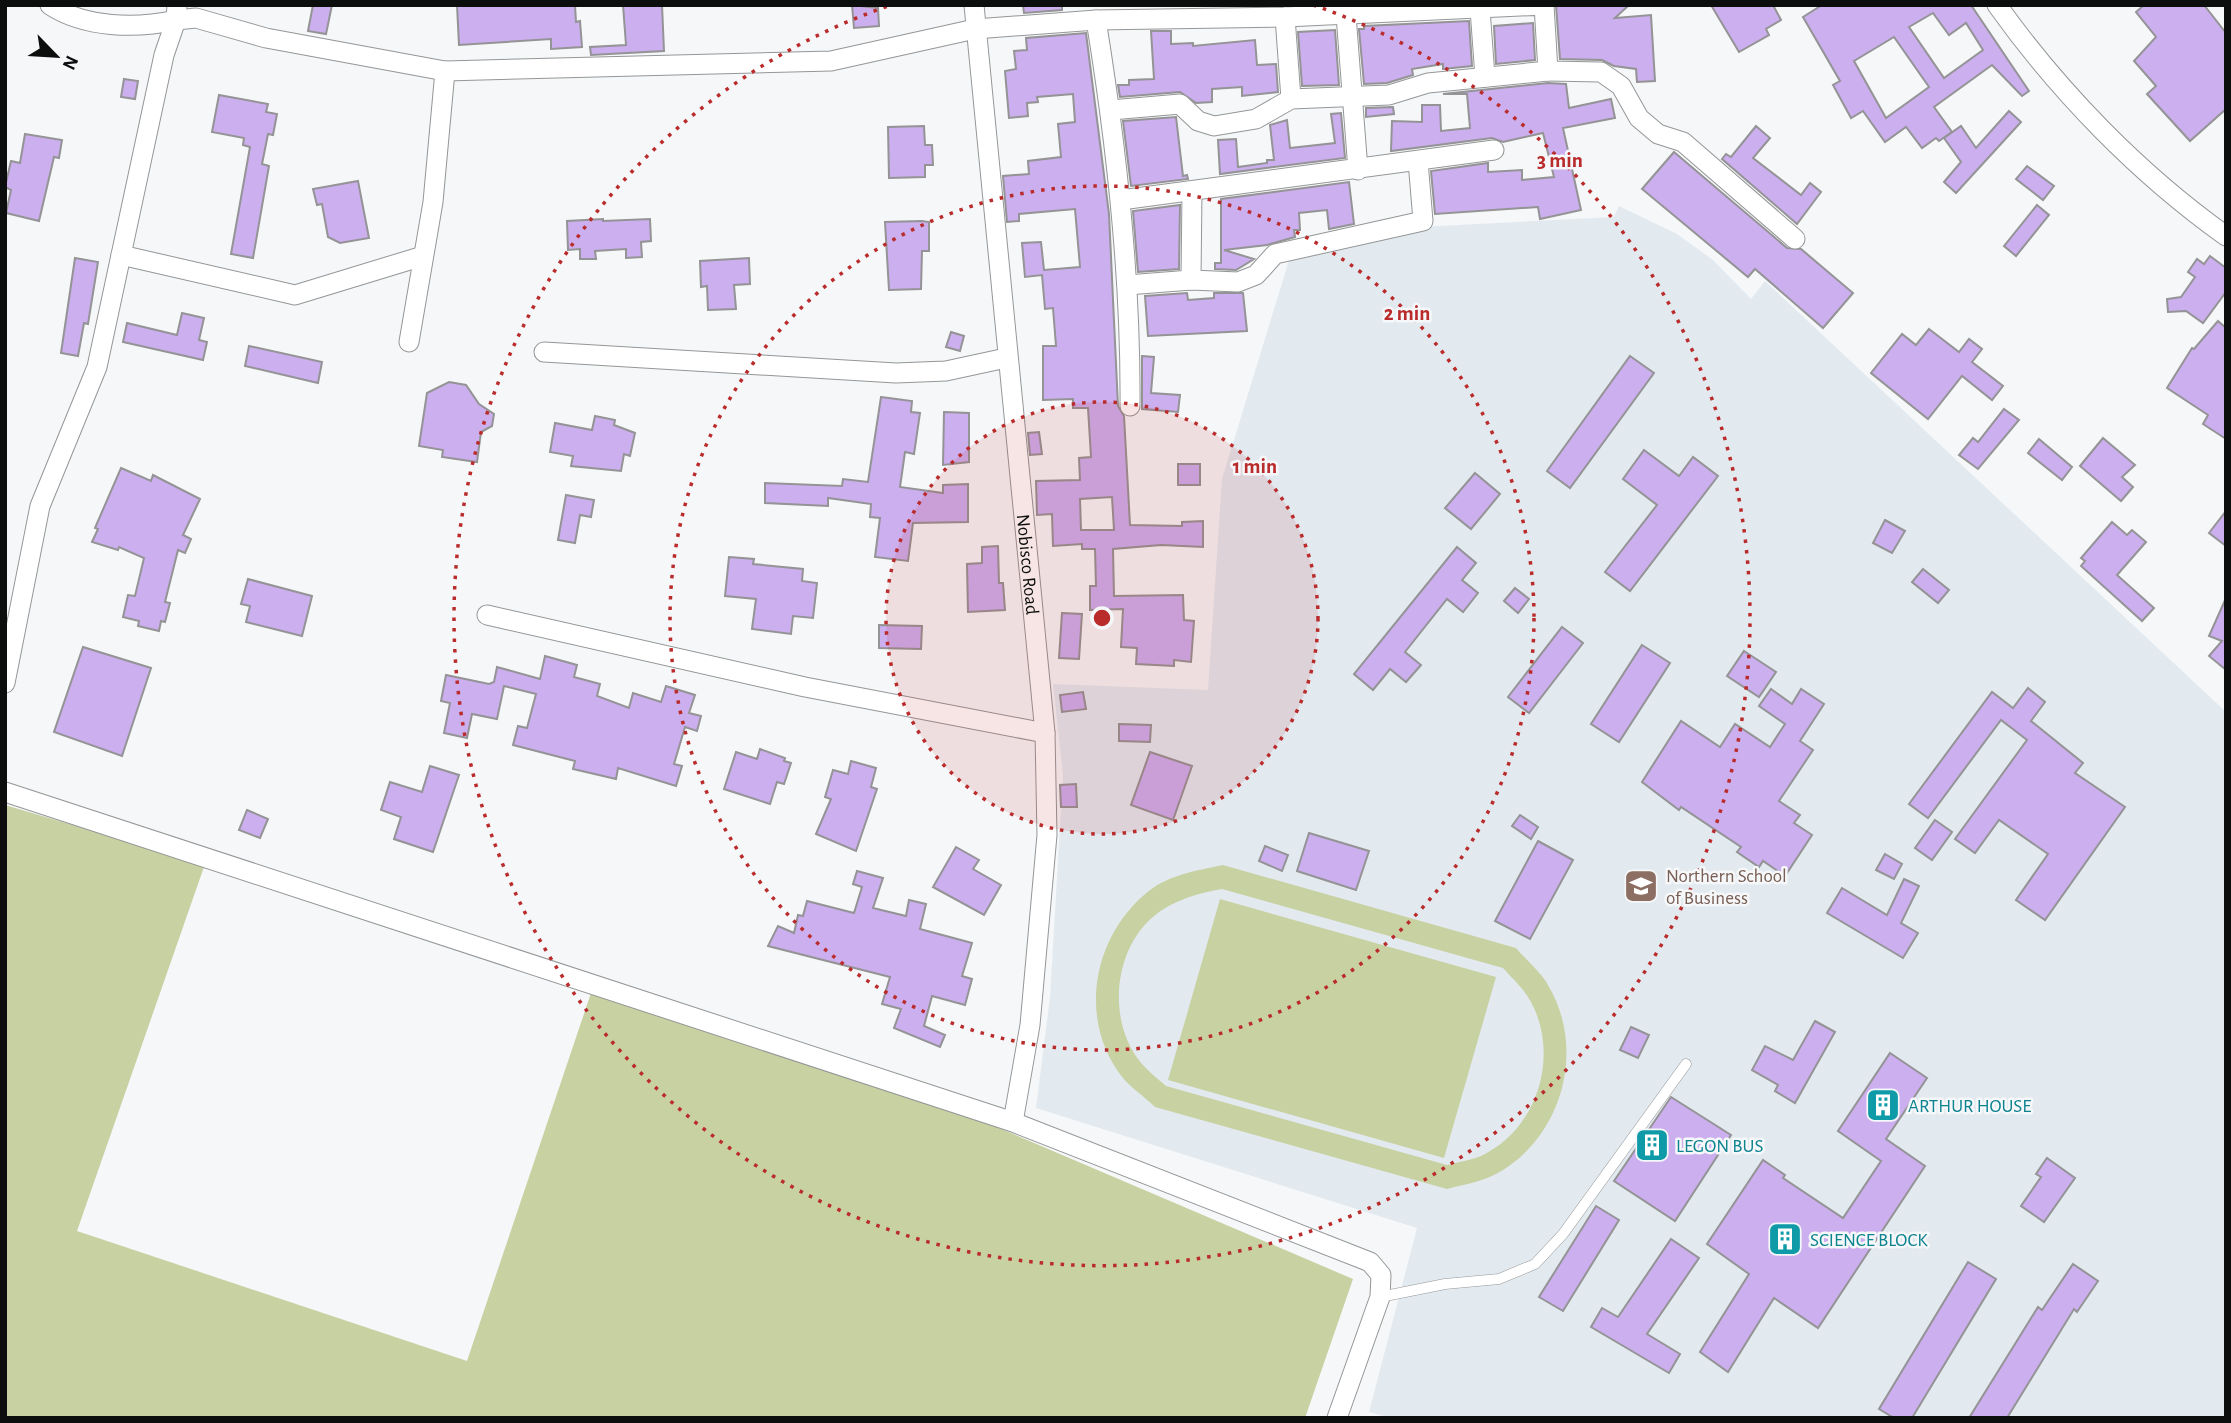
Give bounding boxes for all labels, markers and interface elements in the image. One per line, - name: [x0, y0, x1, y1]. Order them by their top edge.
- north arrow: [21, 21, 91, 91]
- text: N: [59, 53, 81, 73]
- text: 3 min: [1537, 150, 1583, 171]
- text: 2 min: [1384, 303, 1430, 324]
- text: 1 min: [1233, 456, 1277, 477]
- street label: Nobisco Road: [1013, 513, 1041, 616]
- centre of rings: [1090, 606, 1114, 630]
- school or university icon: Northern School of Business: [1622, 867, 1660, 905]
- place label: Northern School of Business: [1666, 867, 1787, 908]
- building icon: ARTHUR HOUSE: [1864, 1086, 1902, 1124]
- place label: ARTHUR HOUSE: [1908, 1097, 2031, 1116]
- building icon: LEGON BUS: [1633, 1126, 1671, 1164]
- place label: LEGON BUS: [1676, 1137, 1763, 1156]
- building icon: SCIENCE BLOCK: [1766, 1220, 1804, 1258]
- place label: SCIENCE BLOCK: [1810, 1231, 1928, 1250]

